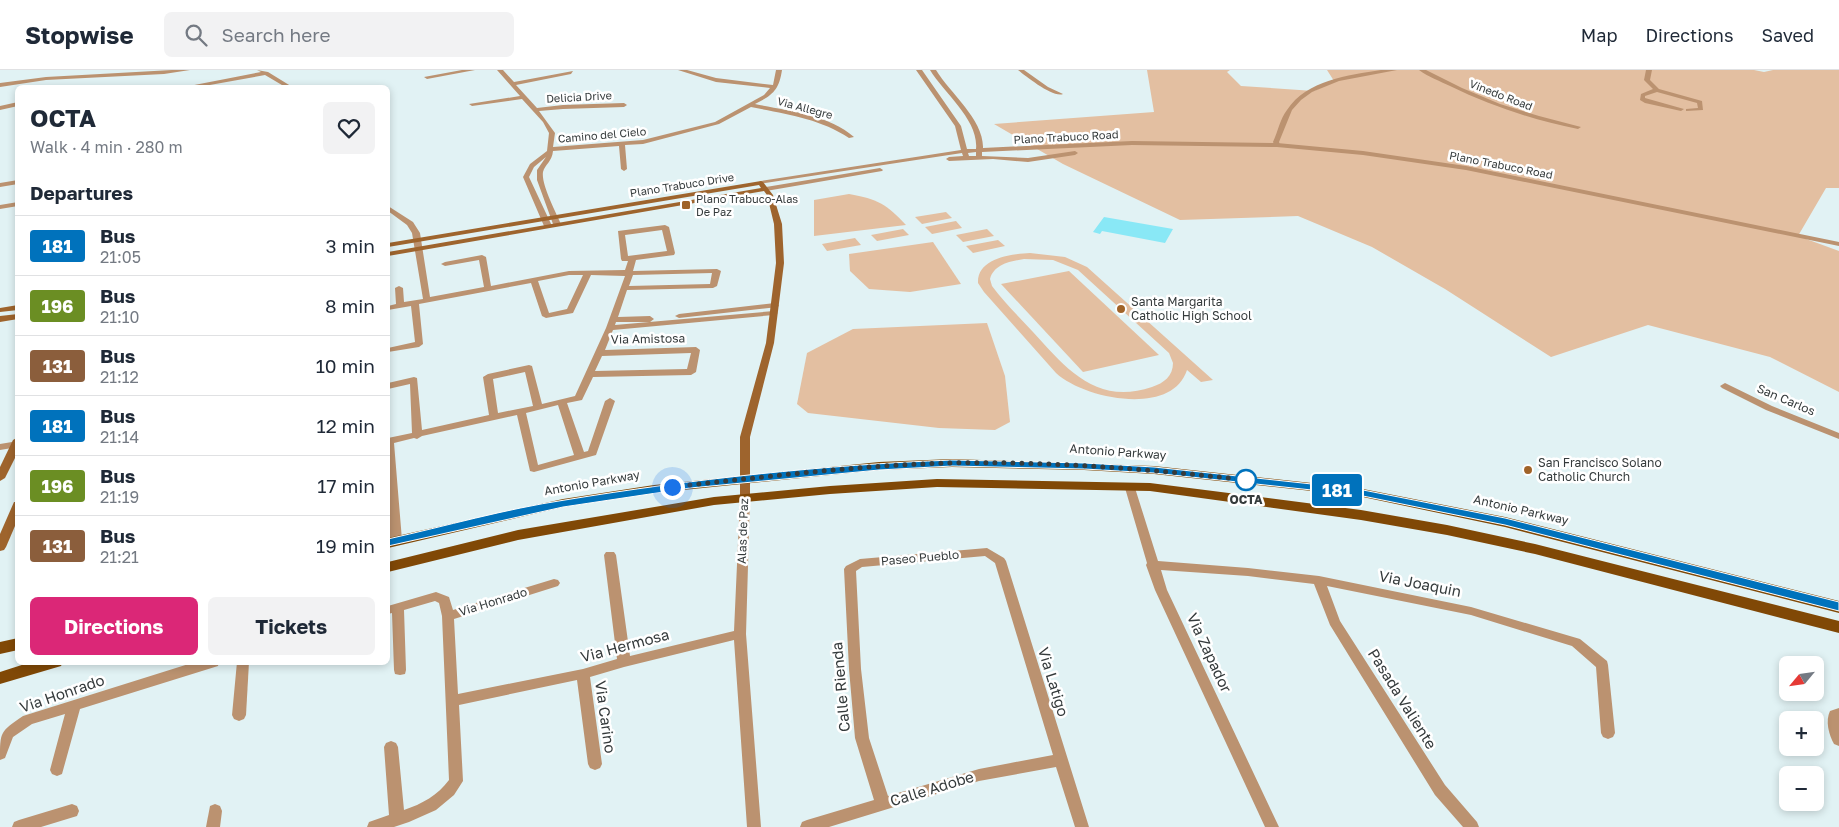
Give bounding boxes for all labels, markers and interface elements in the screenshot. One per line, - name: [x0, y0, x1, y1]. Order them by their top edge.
- search box: [164, 12, 514, 57]
- text: Stopwise: [25, 20, 134, 49]
- icon: search: [182, 21, 210, 49]
- text: Search here: [222, 23, 330, 46]
- text: Map: [1581, 24, 1617, 46]
- text: Directions: [1645, 24, 1733, 46]
- text: Saved: [1761, 24, 1814, 46]
- street label: Vinedo Road: [1468, 77, 1535, 113]
- street label: Delicia Drive: [546, 88, 612, 105]
- street label: Via Allegre: [776, 94, 834, 121]
- button: heart: [323, 102, 375, 154]
- text: OCTA: [30, 103, 96, 132]
- street label: Camino del Cielo: [557, 124, 647, 145]
- street label: Plano Trabuco Road: [1013, 127, 1119, 146]
- text: Walk · 4 min · 280 m: [30, 137, 183, 157]
- street label: Plano Trabuco Road: [1448, 148, 1554, 181]
- street label: Plano Trabuco Drive: [629, 170, 735, 199]
- text: Departures: [30, 181, 133, 204]
- place label: Plano Trabuco-Alas De Paz: [696, 192, 798, 218]
- marker: Plano Trabuco-Alas De Paz: [680, 199, 692, 211]
- text: Bus: [100, 224, 135, 247]
- text: 3 min: [326, 234, 375, 257]
- text: 181: [42, 235, 73, 257]
- text: 21:05: [100, 247, 141, 267]
- text: Bus: [100, 284, 135, 307]
- text: 8 min: [325, 294, 375, 317]
- place label: Santa Margarita Catholic High School: [1131, 294, 1252, 323]
- text: 196: [41, 295, 74, 317]
- marker: Santa Margarita Catholic High School: [1115, 303, 1127, 315]
- text: 21:10: [100, 307, 140, 327]
- street label: Via Amistosa: [611, 330, 685, 347]
- text: Bus: [100, 344, 135, 367]
- text: 10 min: [316, 354, 375, 377]
- text: 131: [43, 355, 72, 377]
- text: 21:12: [100, 367, 139, 387]
- street label: San Carlos: [1755, 381, 1818, 419]
- text: Bus: [100, 404, 135, 427]
- text: 12 min: [316, 414, 375, 437]
- text: 181: [42, 415, 73, 437]
- text: 21:14: [100, 427, 139, 447]
- street label: Antonio Parkway: [1069, 441, 1167, 462]
- place label: San Francisco Solano Catholic Church: [1538, 455, 1662, 484]
- text: Bus: [100, 464, 135, 487]
- marker: San Francisco Solano Catholic Church: [1522, 464, 1534, 476]
- street label: Antonio Parkway: [543, 467, 641, 498]
- marker: OCTA: [1235, 469, 1257, 491]
- text: 17 min: [317, 474, 375, 497]
- line badge: 181: [1308, 474, 1366, 506]
- text: 196: [41, 475, 74, 497]
- your location: [660, 475, 685, 500]
- text: 181: [1322, 479, 1352, 501]
- text: 21:19: [100, 487, 139, 507]
- street label: Antonio Parkway: [1472, 491, 1570, 528]
- place label: OCTA: [1229, 492, 1263, 507]
- street label: Alas de Paz: [734, 498, 751, 564]
- text: Bus: [100, 524, 135, 547]
- text: 19 min: [316, 534, 375, 557]
- text: 131: [43, 535, 72, 557]
- text: 21:21: [100, 547, 139, 567]
- street label: Paseo Pueblo: [880, 547, 960, 568]
- street label: Via Joaquin: [1377, 566, 1463, 600]
- street label: Via Honrado: [457, 584, 529, 619]
- button: Directions: [30, 597, 198, 655]
- button: Tickets: [208, 597, 375, 655]
- street label: Via Zapador: [1184, 610, 1236, 695]
- street label: Via Hermosa: [578, 625, 671, 665]
- street label: Calle Rienda: [827, 641, 853, 733]
- street label: Via Latigo: [1035, 645, 1073, 719]
- street label: Pasada Valiente: [1365, 645, 1441, 752]
- north arrow: [1779, 656, 1824, 701]
- map controls: [1779, 656, 1824, 811]
- street label: Via Honrado: [17, 670, 106, 716]
- street label: Via Carino: [592, 679, 620, 754]
- button: +: [1779, 711, 1824, 756]
- button: −: [1779, 766, 1824, 811]
- street label: Calle Adobe: [888, 767, 976, 809]

